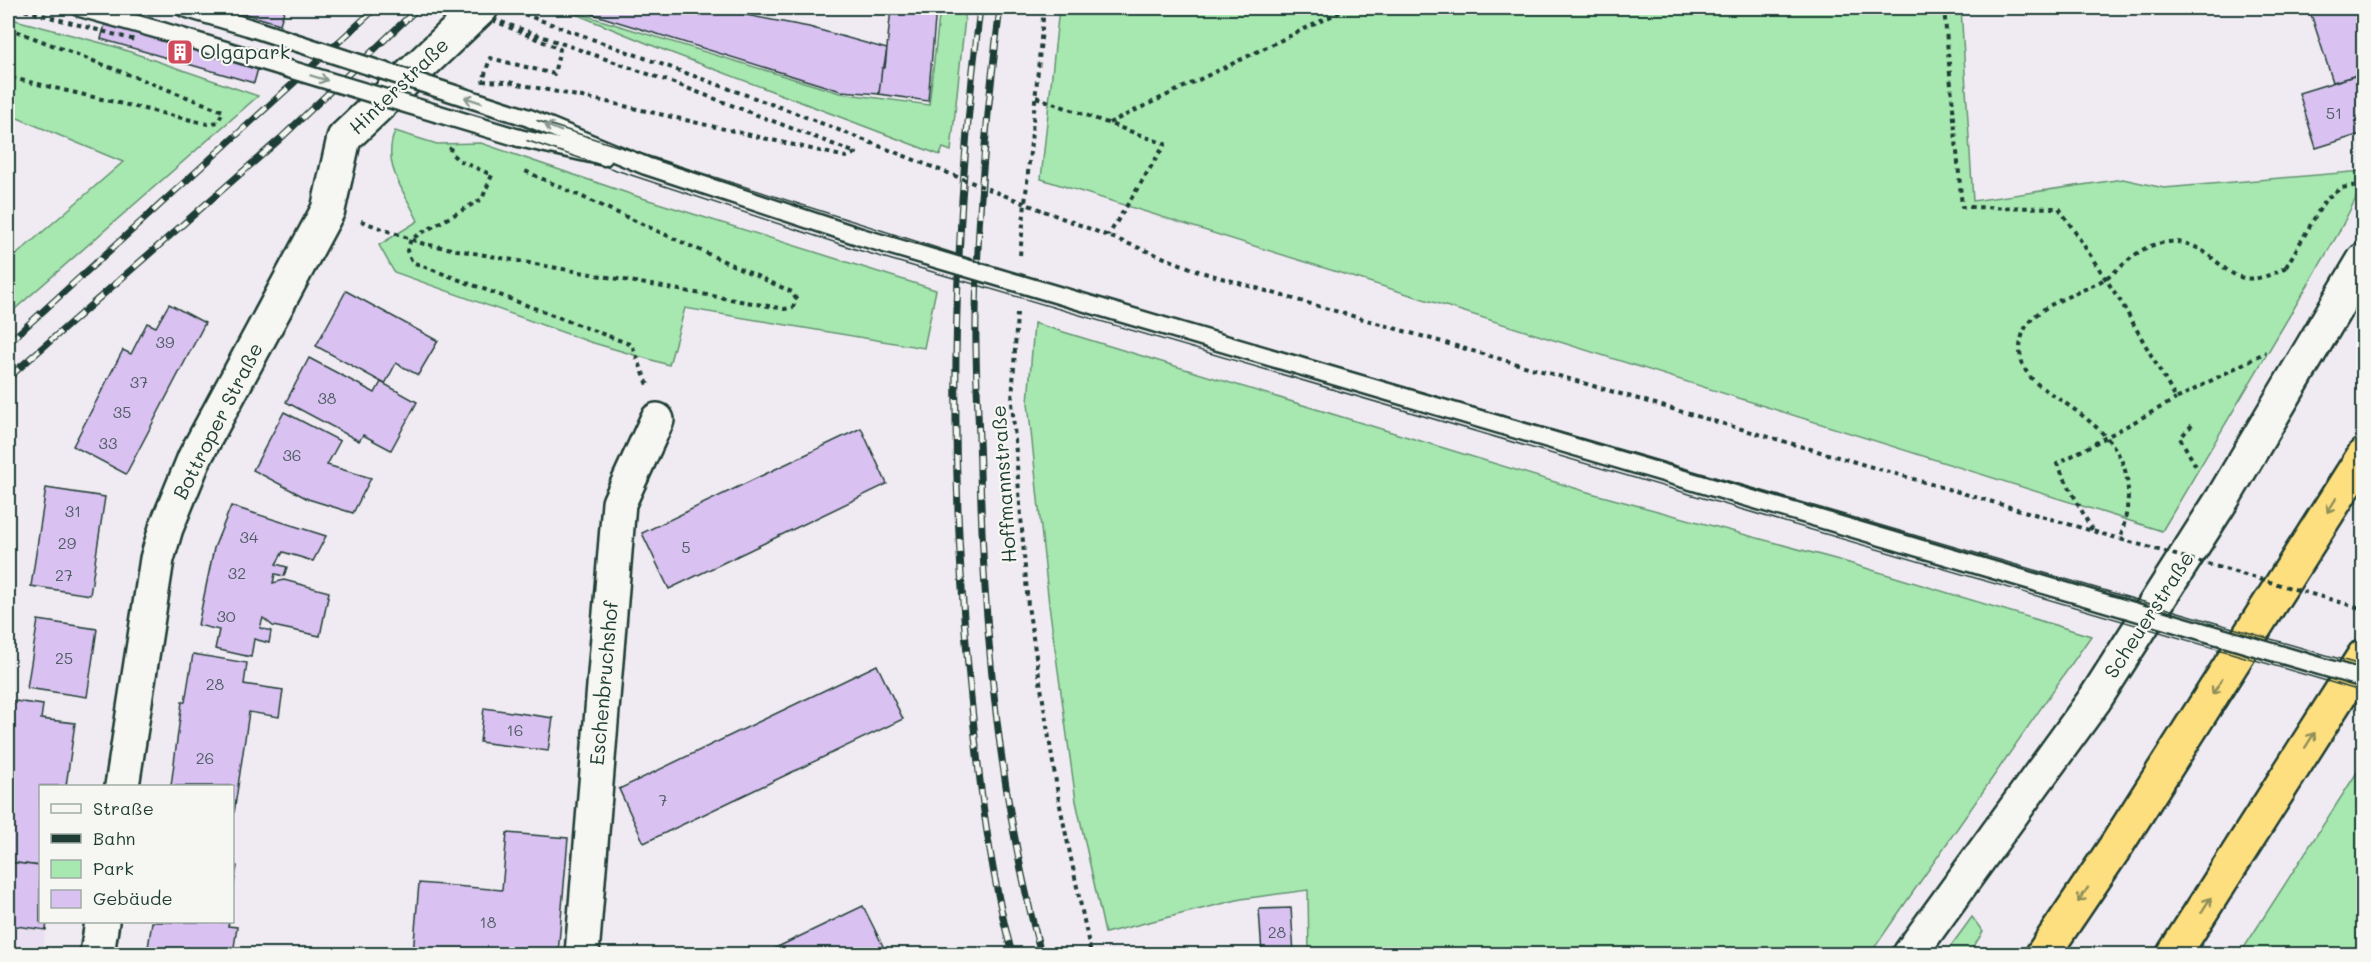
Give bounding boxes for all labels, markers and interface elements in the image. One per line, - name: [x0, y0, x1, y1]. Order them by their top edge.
- street label: Hinterstraße: [343, 31, 454, 139]
- building icon: Olgapark: [165, 37, 195, 67]
- place label: Olgapark: [200, 38, 290, 64]
- one-way arrow: [309, 73, 328, 84]
- one-way arrow: [464, 94, 483, 105]
- house number: 51: [2326, 102, 2342, 123]
- one-way arrow: [544, 122, 563, 133]
- house number: 39: [156, 331, 174, 352]
- street label: Bottroper Straße: [166, 338, 268, 503]
- house number: 37: [130, 371, 148, 392]
- house number: 38: [317, 387, 337, 408]
- house number: 35: [113, 401, 131, 422]
- street label: Hoffmannstraße: [985, 404, 1021, 564]
- house number: 33: [99, 432, 117, 453]
- house number: 36: [282, 444, 302, 465]
- one-way arrow: [2326, 496, 2339, 513]
- house number: 31: [65, 500, 81, 521]
- house number: 34: [240, 526, 259, 547]
- house number: 29: [58, 532, 76, 553]
- house number: 5: [681, 536, 691, 557]
- street label: Scheuerstraße: [2097, 546, 2199, 683]
- house number: 32: [228, 562, 246, 583]
- house number: 27: [55, 564, 73, 585]
- street label: Eschenbruchshof: [583, 598, 623, 766]
- house number: 30: [216, 605, 236, 626]
- house number: 25: [55, 647, 73, 668]
- house number: 28: [206, 673, 225, 694]
- one-way arrow: [2210, 678, 2222, 695]
- house number: 16: [507, 719, 523, 740]
- one-way arrow: [2304, 733, 2316, 749]
- house number: 26: [196, 747, 214, 768]
- legend: [39, 785, 234, 923]
- house number: 7: [659, 789, 668, 810]
- text: Straße: [93, 796, 154, 820]
- text: Bahn: [93, 826, 136, 850]
- text: Park: [93, 856, 134, 880]
- text: Gebäude: [93, 886, 173, 910]
- one-way arrow: [2077, 886, 2089, 902]
- one-way arrow: [2200, 897, 2212, 914]
- house number: 18: [480, 911, 497, 932]
- house number: 28: [1268, 921, 1287, 942]

